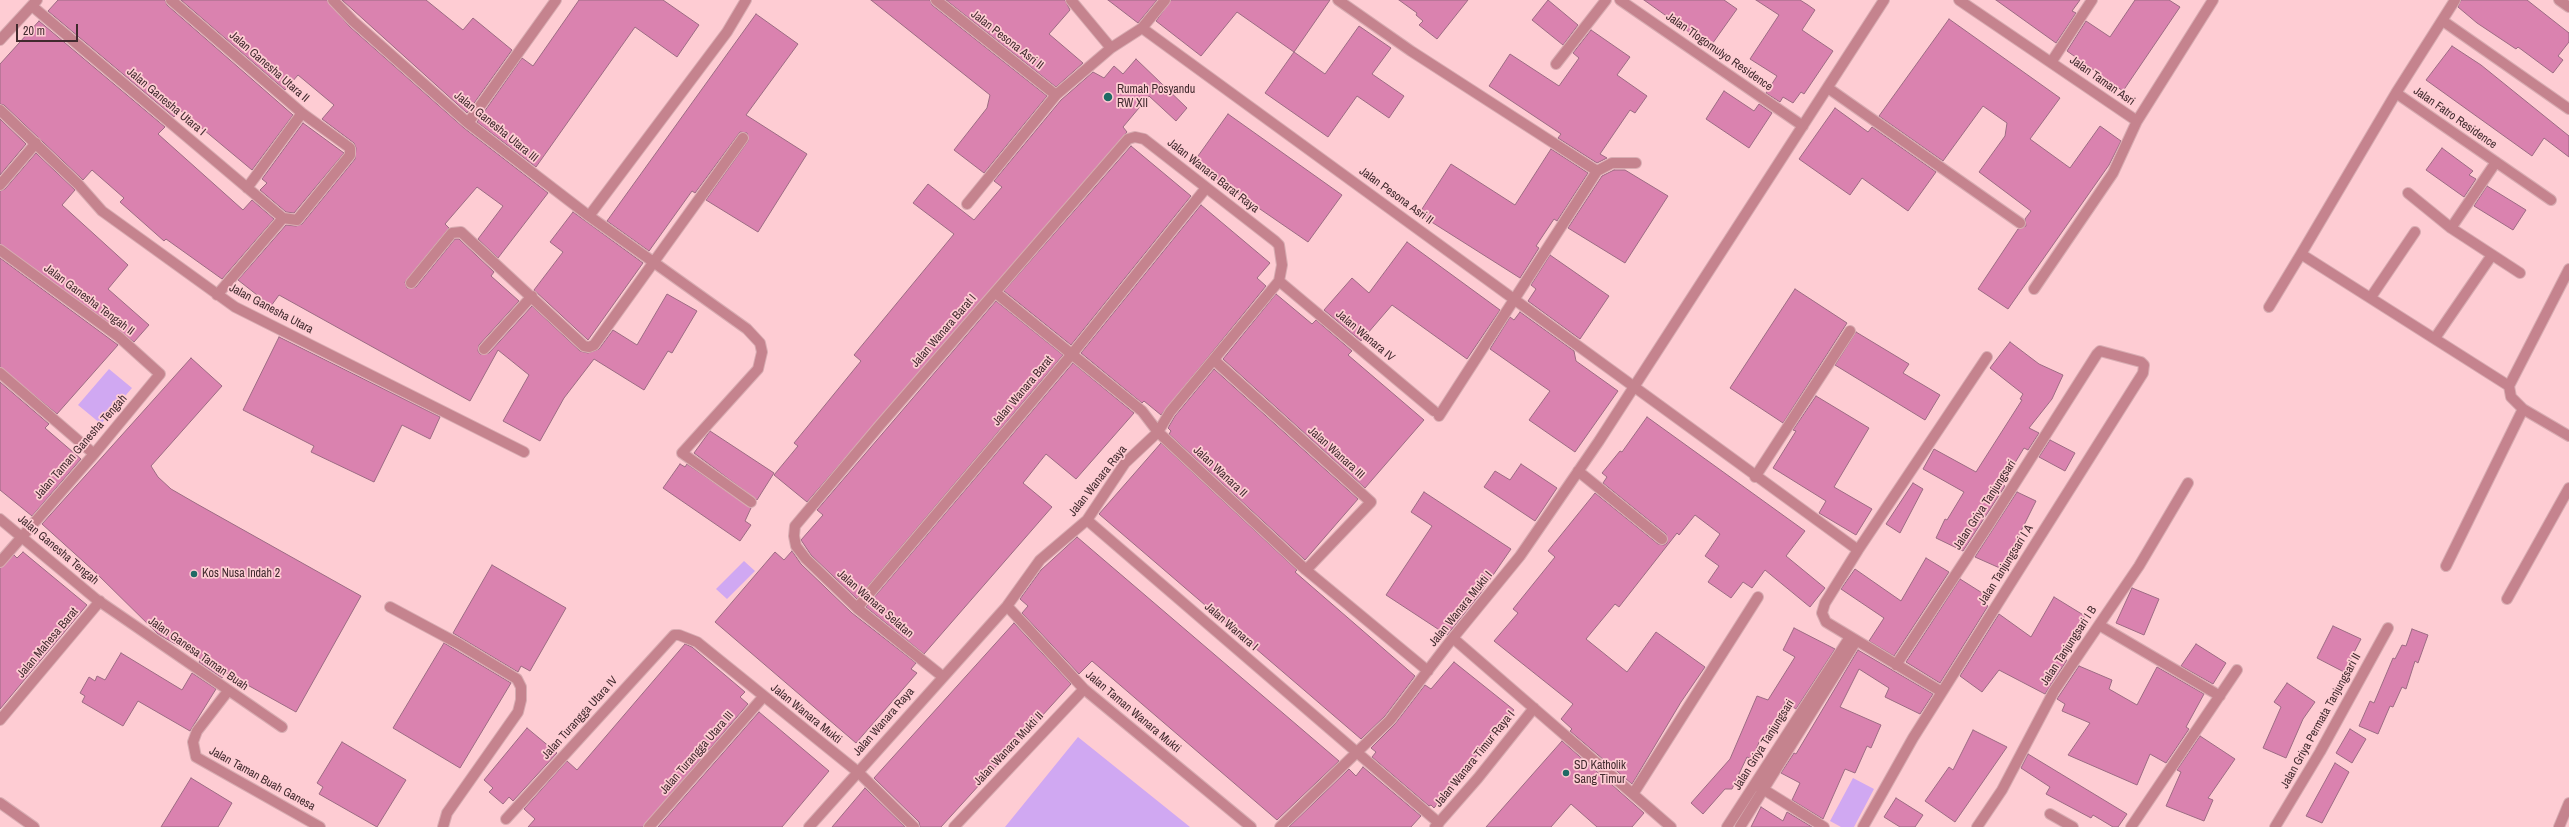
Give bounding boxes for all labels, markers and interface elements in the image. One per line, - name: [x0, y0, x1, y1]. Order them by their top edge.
- street label: Jalan Pesona Asri II: [968, 7, 1046, 73]
- street label: Jalan Tlogomulyo Residence: [1663, 10, 1775, 94]
- scale bar: [18, 16, 80, 42]
- text: 20 m: [23, 23, 45, 39]
- street label: Jalan Ganesha Utara II: [226, 28, 312, 106]
- street label: Jalan Taman Asri: [2067, 53, 2137, 109]
- street label: Jalan Ganesha Utara I: [124, 65, 208, 139]
- place label: Rumah Posyandu RW XII: [1117, 83, 1195, 111]
- street label: Jalan Fatro Residence: [2411, 84, 2499, 152]
- street label: Jalan Ganesha Utara III: [451, 89, 541, 165]
- marker: Rumah Posyandu RW XII: [1102, 91, 1114, 103]
- street label: Jalan Wanara Barat Raya: [1164, 136, 1262, 216]
- street label: Jalan Pesona Asri II: [1356, 164, 1436, 228]
- street label: Jalan Ganesha Tengah II: [41, 261, 137, 339]
- street label: Jalan Ganesha Utara: [227, 281, 315, 337]
- street label: Jalan Wanara Barat I: [908, 292, 980, 370]
- street label: Jalan Wanara IV: [1333, 307, 1397, 365]
- street label: Jalan Wanara Barat: [990, 353, 1056, 429]
- street label: Jalan Taman Ganesha Tengah: [32, 392, 130, 502]
- street label: Jalan Wanara III: [1305, 424, 1367, 482]
- street label: Jalan Wanara Raya: [1066, 443, 1130, 519]
- street label: Jalan Wanara II: [1190, 443, 1250, 501]
- street label: Jalan Griya Tanjungsari: [1951, 457, 2019, 553]
- street label: Jalan Ganesha Tengah: [15, 512, 101, 588]
- street label: Jalan Tanjungsari I A: [1975, 522, 2037, 608]
- place label: Kos Nusa Indah 2: [202, 567, 280, 581]
- street label: Jalan Wanara Selatan: [834, 567, 916, 641]
- street label: Jalan Wanara Mukti I: [1426, 568, 1496, 650]
- marker: Kos Nusa Indah 2: [189, 569, 199, 579]
- street label: Jalan Wanara I: [1201, 600, 1261, 654]
- street label: Jalan Tanjungsari I B: [2038, 603, 2100, 689]
- street label: Jalan Mahesa Barat: [14, 605, 82, 681]
- street label: Jalan Ganesa Taman Buah: [145, 614, 251, 694]
- street label: Jalan Griya Permata Tanjungsari II: [2278, 651, 2364, 791]
- street label: Jalan Taman Wanara Mukti: [1083, 668, 1183, 756]
- street label: Jalan Turangga Utara IV: [539, 674, 621, 762]
- street label: Jalan Wanara Mukti: [768, 681, 844, 747]
- street label: Jalan Wanara Raya: [850, 685, 918, 759]
- street label: Jalan Griya Tanjungsari: [1730, 697, 1798, 793]
- street label: Jalan Wanara Timur Raya I: [1432, 708, 1518, 810]
- street label: Jalan Turangga Utara III: [657, 709, 737, 797]
- street label: Jalan Wanara Mukti II: [971, 709, 1047, 789]
- street label: Jalan Taman Buah Ganesa: [207, 744, 317, 814]
- place label: SD Katholik Sang Timur: [1574, 759, 1626, 787]
- marker: SD Katholik Sang Timur: [1561, 768, 1571, 778]

